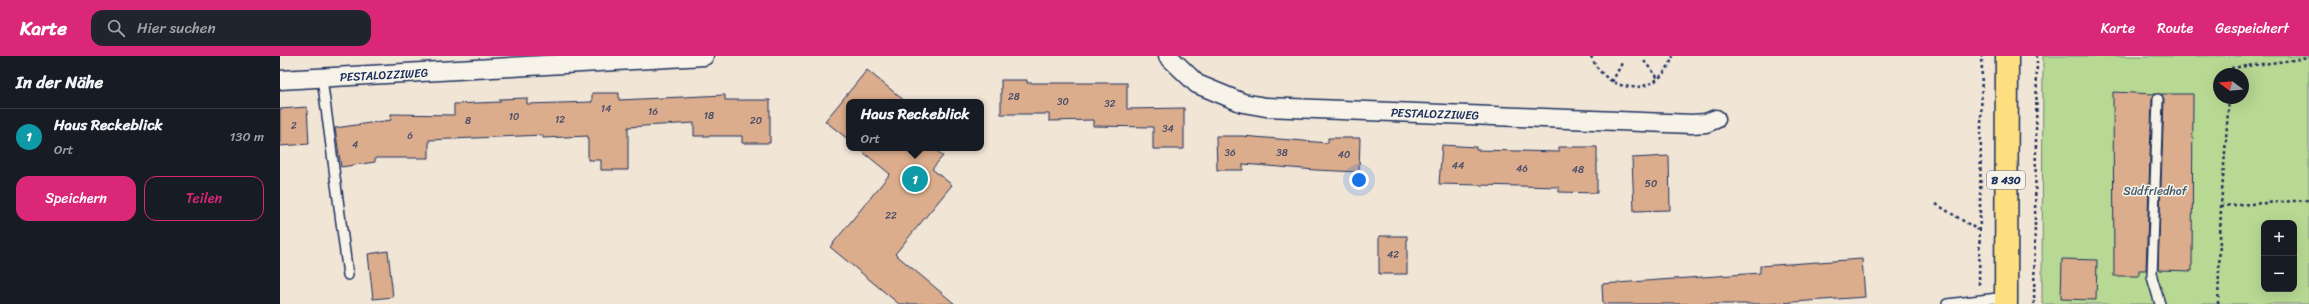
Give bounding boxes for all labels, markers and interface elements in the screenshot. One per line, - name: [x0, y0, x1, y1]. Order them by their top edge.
- search box: [91, 10, 371, 46]
- text: Karte: [20, 12, 67, 45]
- text: Hier suchen: [137, 15, 216, 41]
- text: Karte: [2101, 16, 2135, 41]
- text: Route: [2157, 16, 2193, 41]
- text: Gespeichert: [2215, 16, 2289, 41]
- icon: search: [105, 17, 127, 39]
- street label: PESTALOZZIWEG: [339, 62, 429, 88]
- text: In der Nähe: [16, 67, 103, 97]
- north arrow: [2213, 68, 2249, 104]
- house number: 28: [1008, 88, 1020, 106]
- house number: 30: [1057, 93, 1069, 111]
- house number: 32: [1104, 95, 1116, 113]
- popup: [846, 99, 984, 151]
- house number: 14: [601, 100, 611, 118]
- text: Haus Reckeblick: [861, 101, 969, 127]
- street label: PESTALOZZIWEG: [1390, 101, 1480, 127]
- house number: 16: [648, 103, 658, 121]
- house number: 18: [704, 107, 714, 125]
- house number: 10: [509, 108, 519, 126]
- house number: 12: [555, 111, 565, 129]
- text: Haus Reckeblick: [54, 112, 163, 138]
- house number: 8: [465, 112, 471, 130]
- house number: 20: [750, 112, 762, 130]
- house number: 2: [291, 117, 297, 135]
- house number: 34: [1162, 120, 1174, 138]
- text: 1: [26, 125, 32, 148]
- text: 130 m: [230, 125, 264, 148]
- house number: 6: [407, 127, 413, 145]
- text: Ort: [861, 127, 880, 150]
- house number: 4: [352, 136, 358, 154]
- text: Ort: [54, 138, 73, 161]
- house number: 36: [1224, 144, 1236, 162]
- house number: 38: [1276, 144, 1288, 162]
- house number: 40: [1338, 146, 1350, 164]
- house number: 44: [1452, 157, 1464, 175]
- house number: 46: [1516, 160, 1528, 178]
- house number: 48: [1572, 161, 1584, 179]
- pin: 1: [902, 164, 928, 194]
- your location: [1349, 170, 1369, 190]
- road number: B 430: [1987, 171, 2025, 189]
- house number: 50: [1645, 175, 1657, 193]
- button: Speichern: [16, 176, 136, 221]
- button: Teilen: [144, 176, 264, 221]
- park label: Südfriedhof: [2123, 180, 2189, 202]
- house number: 22: [885, 207, 897, 225]
- map controls: [2261, 220, 2297, 292]
- button: +: [2261, 220, 2297, 256]
- house number: 42: [1387, 246, 1399, 264]
- button: −: [2261, 256, 2297, 292]

